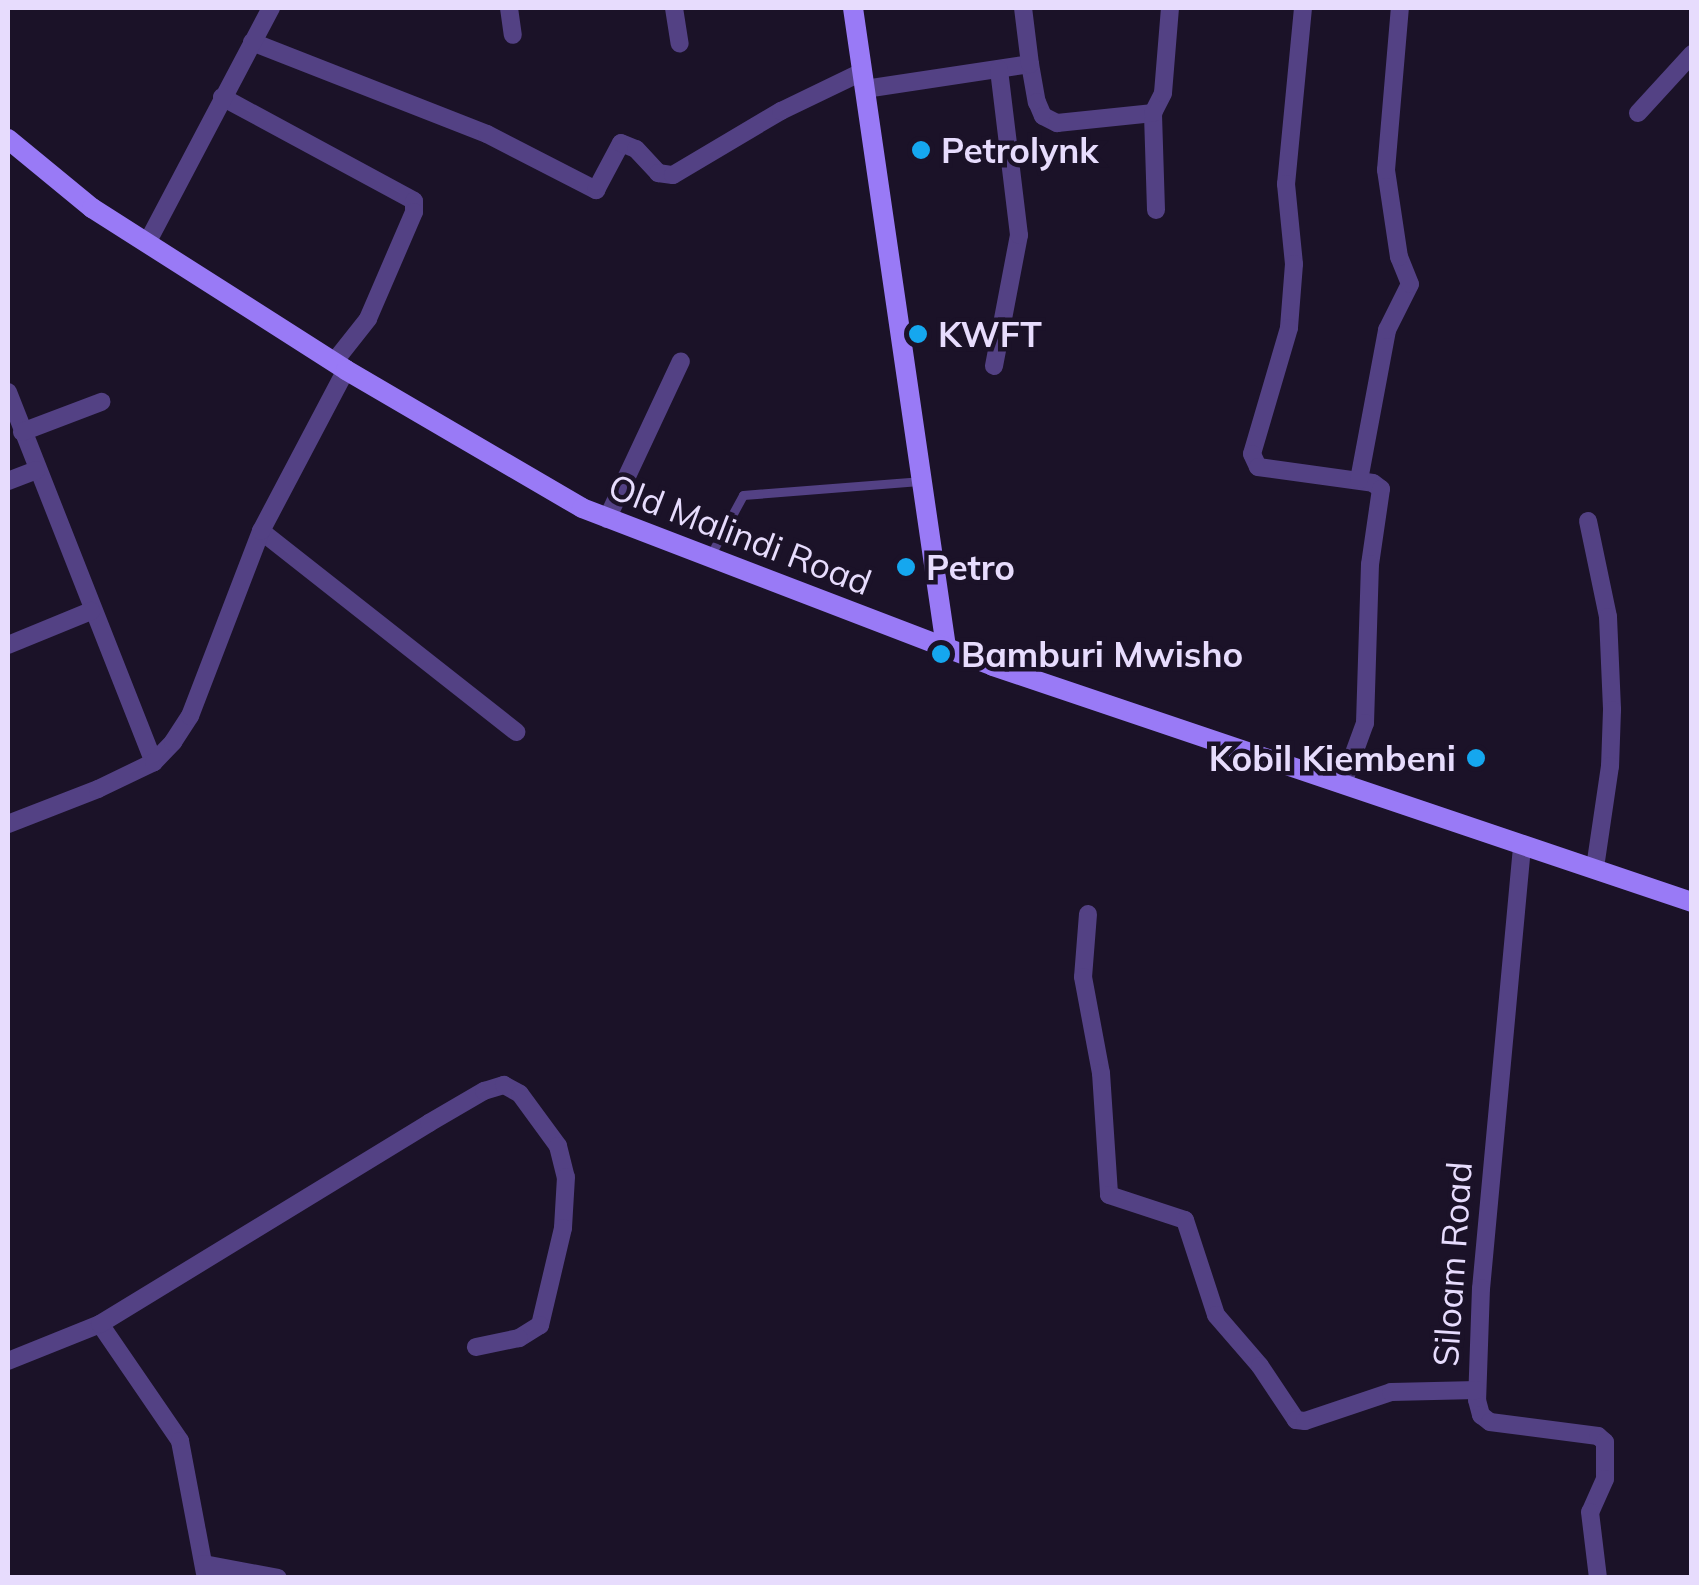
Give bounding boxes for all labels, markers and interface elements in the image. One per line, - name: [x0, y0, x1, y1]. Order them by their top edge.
- place label: Petrolynk: [941, 129, 1099, 171]
- marker: Petrolynk: [910, 139, 932, 161]
- place label: KWFT: [938, 313, 1042, 355]
- marker: KWFT: [907, 323, 929, 345]
- street label: Old Malindi Road: [603, 465, 877, 603]
- place label: Petro: [926, 546, 1015, 588]
- marker: Petro: [895, 556, 917, 578]
- place label: Bamburi Mwisho: [961, 633, 1243, 675]
- marker: Bamburi Mwisho: [930, 643, 952, 665]
- place label: Kobil Kiembeni: [1209, 737, 1456, 779]
- marker: Kobil Kiembeni: [1465, 747, 1487, 769]
- street label: Siloam Road: [1424, 1160, 1480, 1368]

